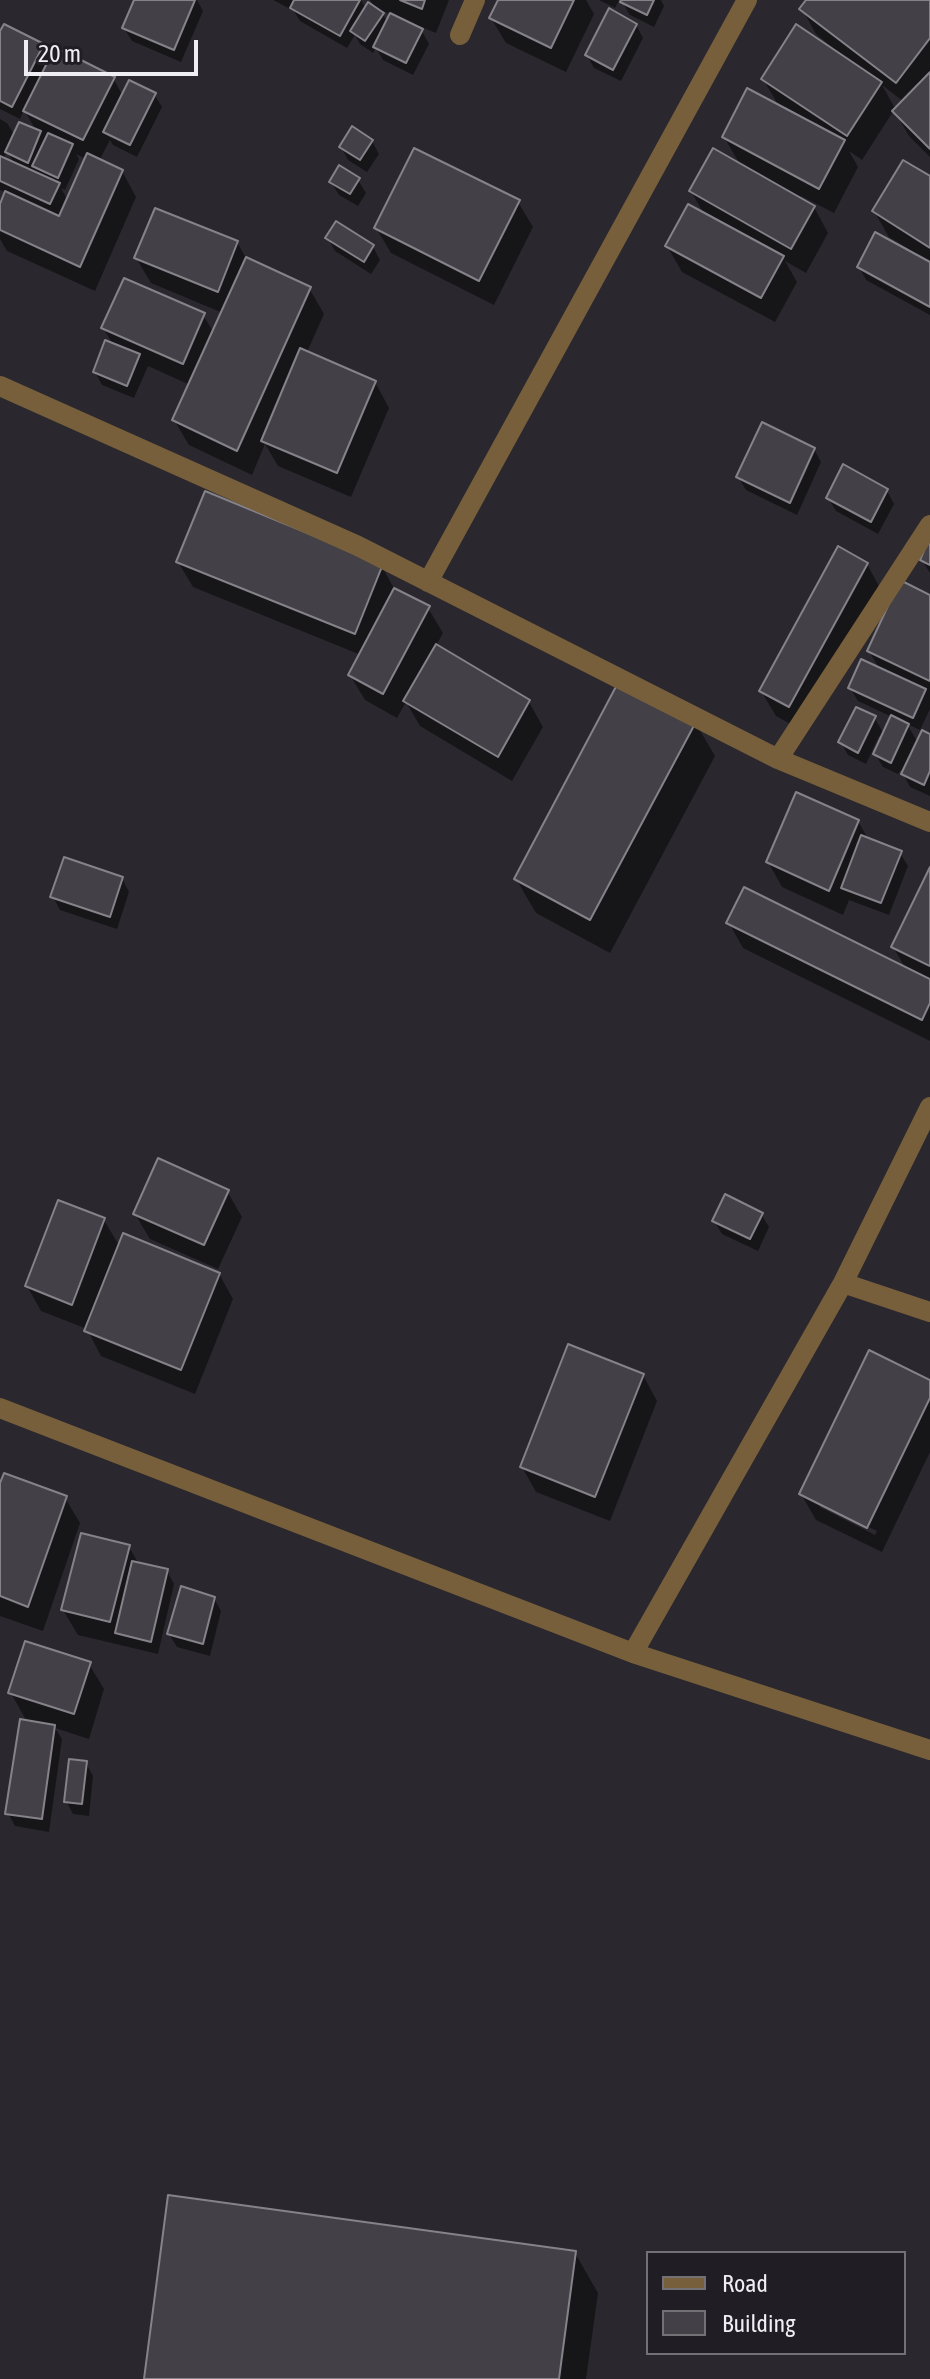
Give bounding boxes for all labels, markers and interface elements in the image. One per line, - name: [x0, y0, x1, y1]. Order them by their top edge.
- scale bar: [28, 24, 202, 74]
- text: 20 m: [38, 40, 81, 67]
- legend: [646, 2251, 906, 2355]
- text: Road: [722, 2270, 768, 2297]
- text: Building: [722, 2310, 795, 2337]

